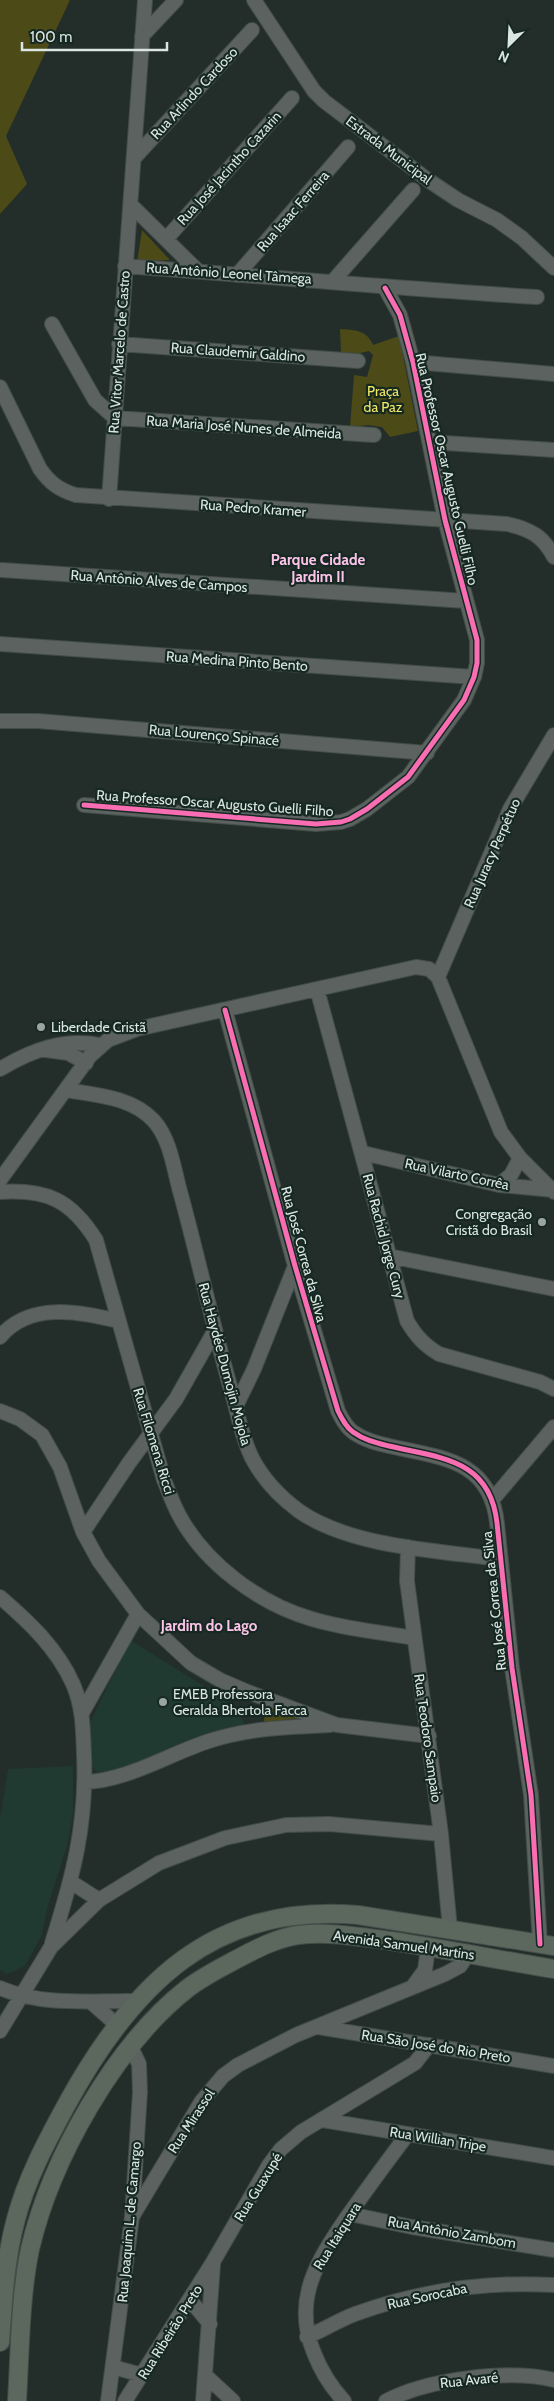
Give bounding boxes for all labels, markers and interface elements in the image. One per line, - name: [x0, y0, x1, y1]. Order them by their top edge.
- scale bar: [22, 20, 168, 52]
- north arrow: [484, 20, 534, 70]
- text: 100 m: [30, 28, 72, 46]
- street label: Rua Arlindo Cardoso: [147, 43, 242, 143]
- text: N: [496, 47, 512, 67]
- street label: Rua José Jacintho Cazarin: [173, 107, 285, 229]
- street label: Estrada Municipal: [342, 112, 436, 189]
- street label: Rua Isaac Ferreira: [253, 167, 333, 255]
- street label: Rua Antônio Leonel Tâmega: [146, 258, 312, 288]
- street label: Rua Vitor Marcelo de Castro: [104, 270, 134, 434]
- street label: Rua Claudemir Galdino: [170, 338, 306, 366]
- street label: Rua Professor Oscar Augusto Guelli Filho: [412, 351, 483, 587]
- park label: Praça da Paz: [364, 382, 403, 416]
- street label: Rua Maria José Nunes de Almeida: [146, 411, 343, 443]
- street label: Rua Pedro Kramer: [199, 495, 307, 521]
- district label: Parque Cidade Jardim II: [271, 551, 365, 586]
- street label: Rua Antônio Alves de Campos: [70, 566, 248, 596]
- street label: Rua Medina Pinto Bento: [166, 647, 309, 675]
- street label: Rua Lourenço Spinacé: [148, 720, 280, 750]
- street label: Rua Professor Oscar Augusto Guelli Filho: [96, 786, 334, 820]
- street label: Rua Juracy Perpétuo: [460, 795, 524, 911]
- place label: Liberdade Cristã: [51, 1018, 146, 1036]
- marker: Liberdade Cristã: [35, 1021, 47, 1033]
- street label: Rua Vilarto Corrêa: [403, 1154, 511, 1194]
- street label: Rua Rachid Jorge Cury: [359, 1172, 409, 1300]
- street label: Rua José Correa da Silva: [277, 1184, 331, 1324]
- place label: Congregação Cristã do Brasil: [446, 1205, 533, 1239]
- marker: Congregação Cristã do Brasil: [536, 1216, 548, 1228]
- street label: Rua Haydée Dumojin Mojola: [195, 1281, 255, 1448]
- street label: Rua Filomena Ricci: [129, 1385, 179, 1497]
- street label: Rua José Correa da Silva: [478, 1530, 510, 1672]
- district label: Jardim do Lago: [160, 1617, 258, 1635]
- street label: Rua Teodoro Sampaio: [410, 1673, 446, 1804]
- place label: EMEB Professora Geralda Bhertola Facca: [173, 1685, 307, 1719]
- marker: EMEB Professora Geralda Bhertola Facca: [157, 1696, 169, 1708]
- street label: Avenida Samuel Martins: [332, 1926, 476, 1964]
- street label: Rua São José do Rio Preto: [360, 2025, 512, 2067]
- street label: Rua Mirassol: [163, 2085, 219, 2157]
- street label: Rua Willian Tripe: [388, 2122, 488, 2156]
- street label: Rua Joaquim L. de Camargo: [113, 2141, 145, 2303]
- street label: Rua Guaxupé: [230, 2149, 286, 2225]
- street label: Rua Itaiquara: [309, 2199, 365, 2273]
- street label: Rua Antônio Zambom: [386, 2212, 518, 2252]
- street label: Rua Sorocaba: [386, 2279, 469, 2313]
- street label: Rua Ribeirão Preto: [134, 2281, 206, 2383]
- street label: Rua Avaré: [439, 2368, 499, 2392]

